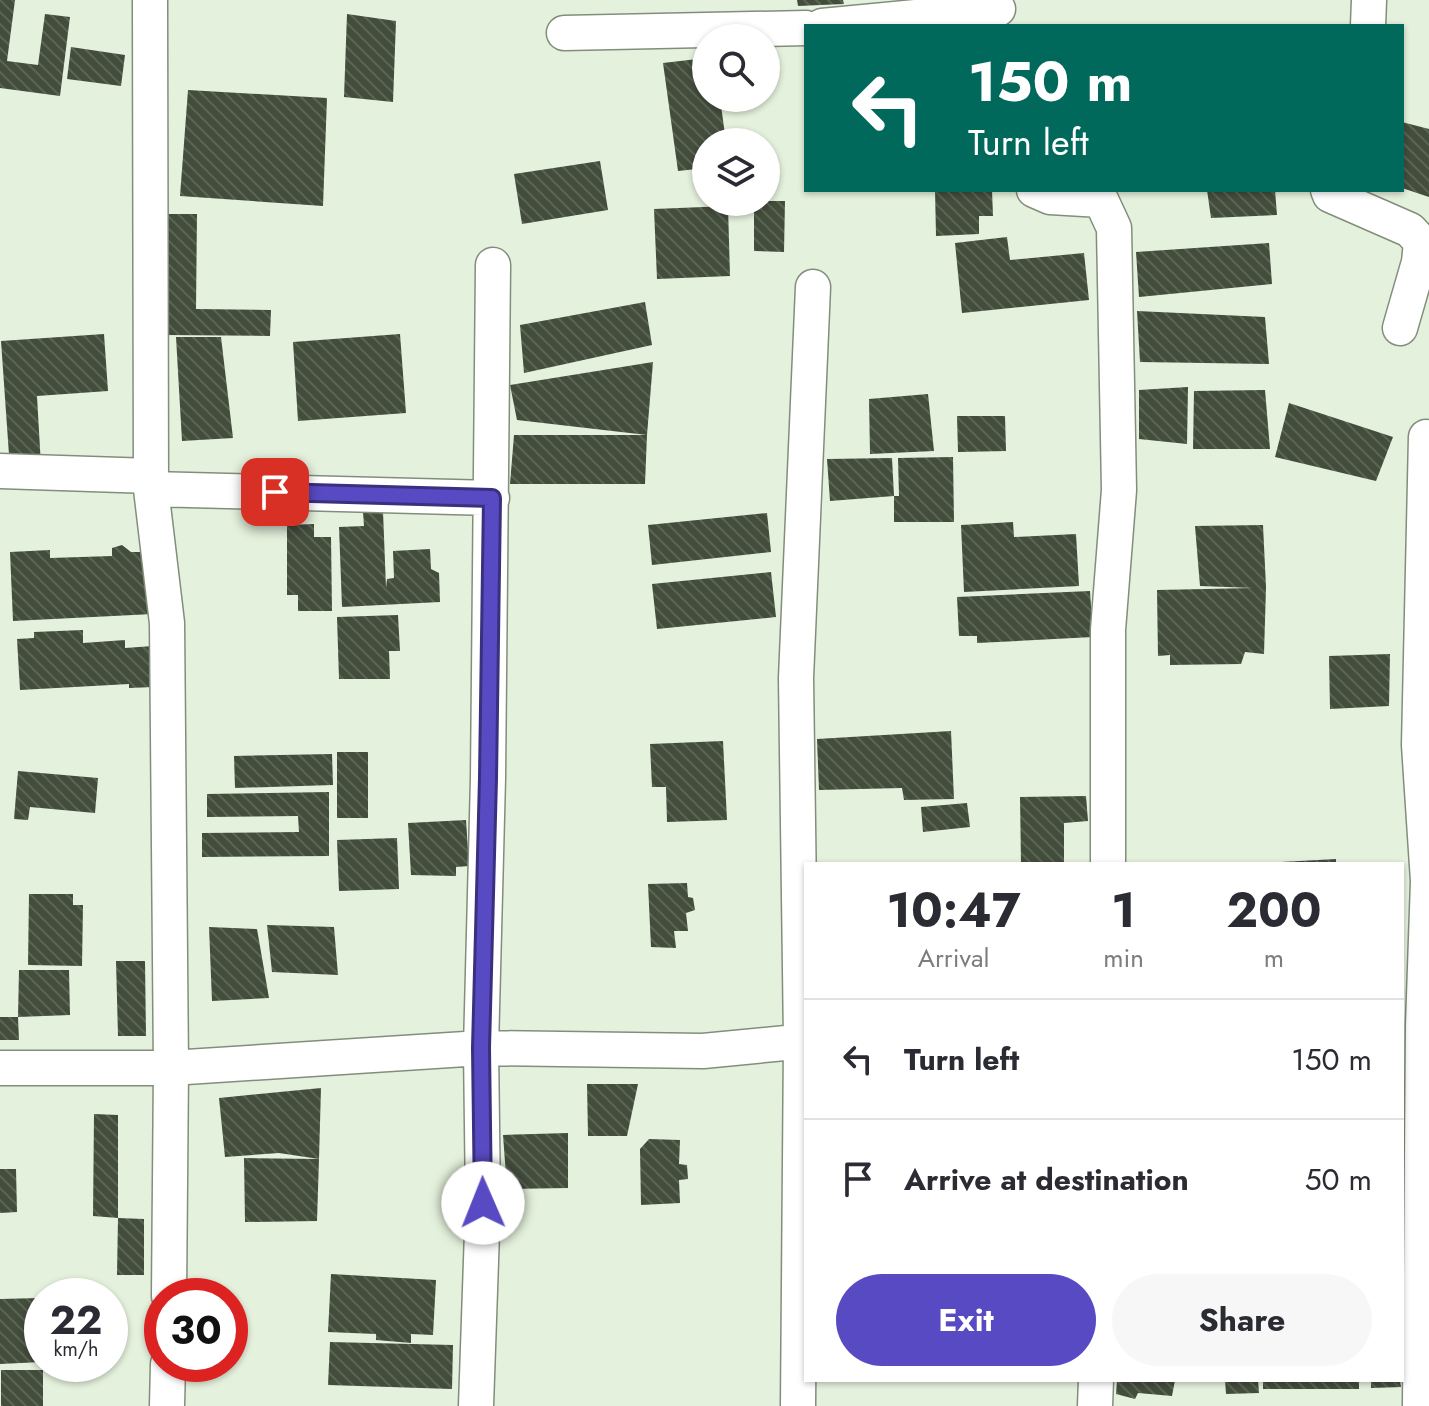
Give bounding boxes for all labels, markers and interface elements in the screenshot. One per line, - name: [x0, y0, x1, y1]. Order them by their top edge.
- map controls: [692, 24, 780, 216]
- button: search: [692, 24, 780, 112]
- text: 150 m: [968, 41, 1132, 122]
- icon: left: [836, 56, 940, 160]
- text: Turn left: [968, 116, 1089, 168]
- button: layers: [692, 128, 780, 216]
- pin: [241, 458, 309, 526]
- icon: arrive: [253, 470, 297, 514]
- text: 10:47: [887, 876, 1021, 945]
- text: 1: [1111, 876, 1136, 945]
- text: 200: [1226, 876, 1321, 945]
- text: Arrival: [918, 939, 989, 977]
- text: min: [1103, 939, 1144, 977]
- text: m: [1264, 939, 1284, 977]
- icon: left: [836, 1037, 880, 1081]
- text: Turn left: [904, 1038, 1019, 1081]
- text: 150 m: [1291, 1038, 1372, 1081]
- icon: arrive: [836, 1157, 880, 1201]
- text: Arrive at destination: [904, 1158, 1189, 1201]
- text: 50 m: [1305, 1158, 1372, 1201]
- position arrow: [441, 1161, 525, 1245]
- button: Exit: [836, 1274, 1096, 1366]
- button: Share: [1112, 1274, 1372, 1366]
- speed limit sign: 30: [144, 1278, 248, 1382]
- text: 22: [50, 1291, 102, 1349]
- text: km/h: [53, 1335, 99, 1364]

